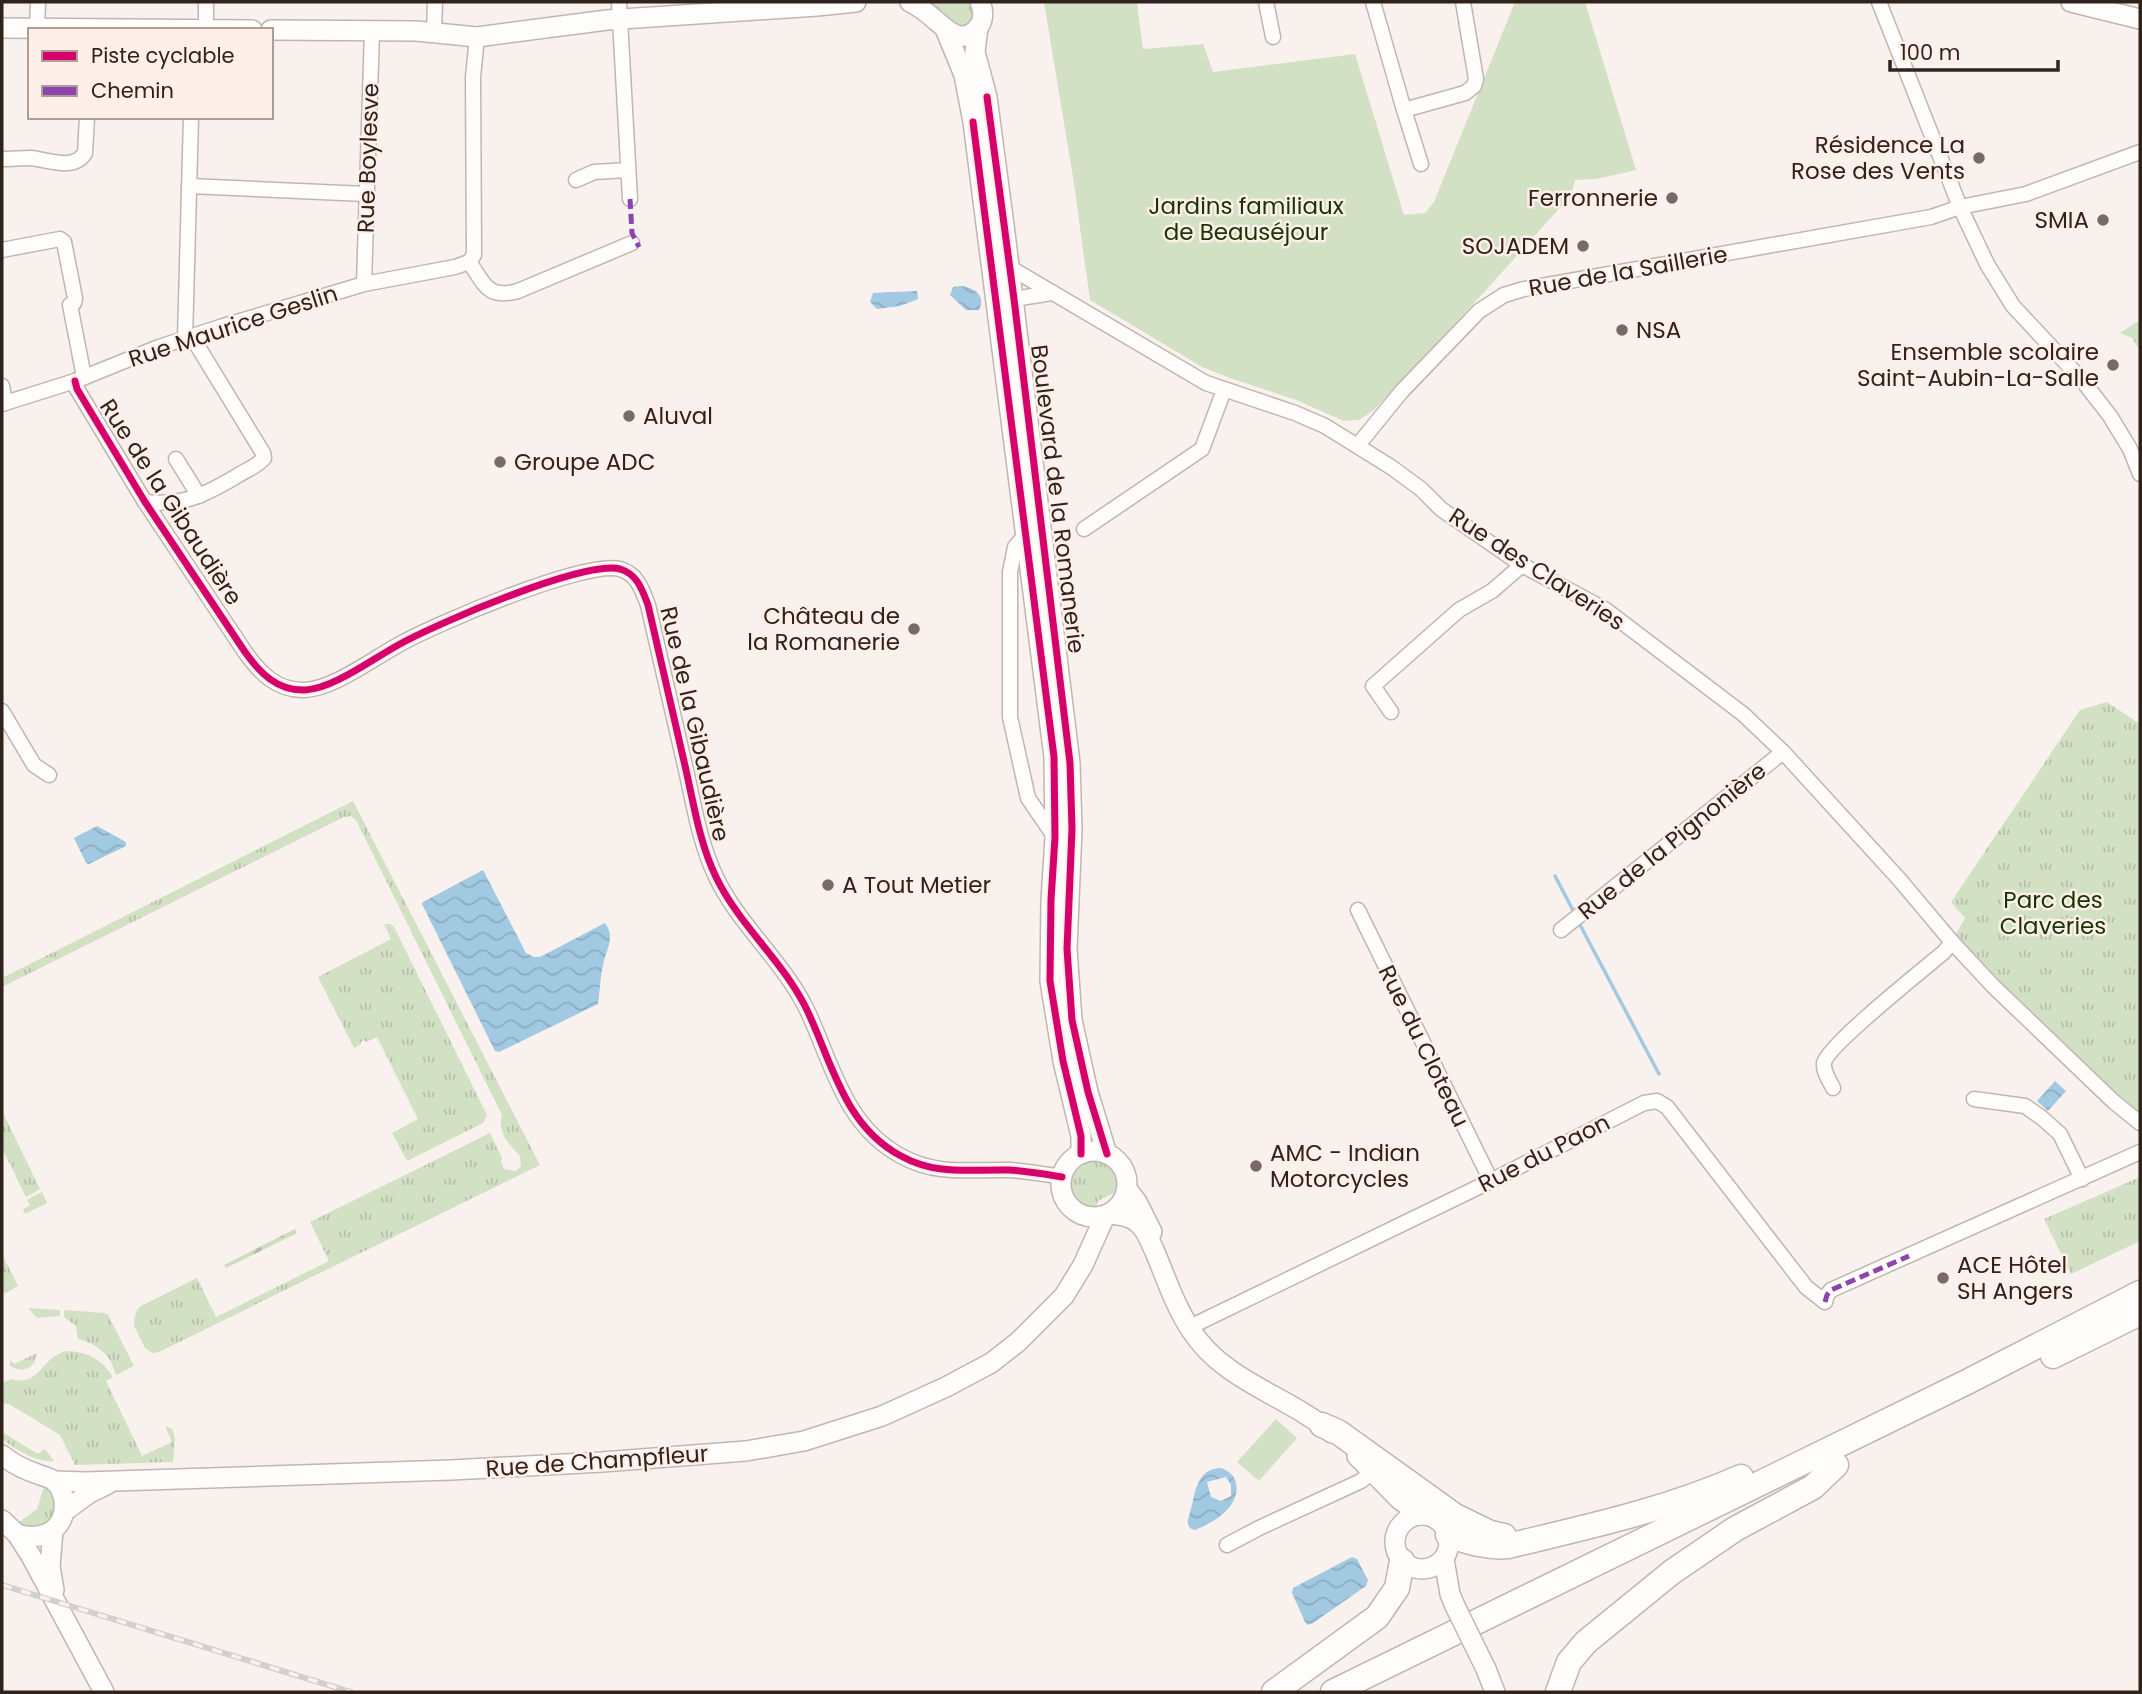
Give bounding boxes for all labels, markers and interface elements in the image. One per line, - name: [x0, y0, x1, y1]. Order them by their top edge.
- legend: [28, 28, 273, 119]
- scale bar: [1890, 28, 2058, 72]
- text: 100 m: [1900, 38, 1960, 67]
- text: Piste cyclable: [91, 41, 235, 70]
- text: Chemin: [91, 76, 174, 105]
- street label: Rue Boylesve: [349, 83, 387, 233]
- place label: Résidence La Rose des Vents: [1791, 129, 1965, 187]
- marker: Résidence La Rose des Vents: [1971, 150, 1987, 166]
- place label: Ferronnerie: [1528, 182, 1658, 214]
- park label: Jardins familiaux de Beauséjour: [1148, 190, 1344, 248]
- marker: Ferronnerie: [1664, 190, 1680, 206]
- place label: SMIA: [2035, 204, 2089, 236]
- marker: SMIA: [2095, 212, 2111, 228]
- place label: SOJADEM: [1462, 230, 1569, 262]
- street label: Rue de la Saillerie: [1526, 238, 1730, 304]
- marker: SOJADEM: [1575, 238, 1591, 254]
- street label: Rue Maurice Geslin: [124, 277, 342, 375]
- place label: NSA: [1636, 314, 1681, 346]
- marker: NSA: [1614, 322, 1630, 338]
- place label: Ensemble scolaire Saint-Aubin-La-Salle: [1857, 336, 2099, 394]
- street label: Boulevard de la Romanerie: [1023, 343, 1093, 655]
- marker: Ensemble scolaire Saint-Aubin-La-Salle: [2105, 357, 2121, 373]
- street label: Rue de la Gibaudière: [92, 393, 250, 611]
- place label: Aluval: [643, 400, 713, 432]
- marker: Aluval: [621, 408, 637, 424]
- place label: Groupe ADC: [514, 446, 655, 478]
- marker: Groupe ADC: [492, 454, 508, 470]
- street label: Rue des Claveries: [1443, 500, 1631, 638]
- place label: Château de la Romanerie: [747, 600, 900, 658]
- street label: Rue de la Gibaudière: [652, 603, 738, 845]
- marker: Château de la Romanerie: [906, 621, 922, 637]
- street label: Rue de la Pignonière: [1571, 755, 1773, 927]
- place label: A Tout Metier: [842, 869, 991, 901]
- marker: A Tout Metier: [820, 877, 836, 893]
- park label: Parc des Claveries: [2000, 884, 2106, 942]
- street label: Rue du Cloteau: [1371, 960, 1477, 1132]
- street label: Rue du Paon: [1473, 1106, 1615, 1200]
- place label: AMC - Indian Motorcycles: [1270, 1137, 1420, 1195]
- marker: AMC - Indian Motorcycles: [1248, 1158, 1264, 1174]
- place label: ACE Hôtel SH Angers: [1957, 1249, 2073, 1307]
- marker: ACE Hôtel SH Angers: [1935, 1270, 1951, 1286]
- street label: Rue de Champfleur: [485, 1437, 709, 1485]

